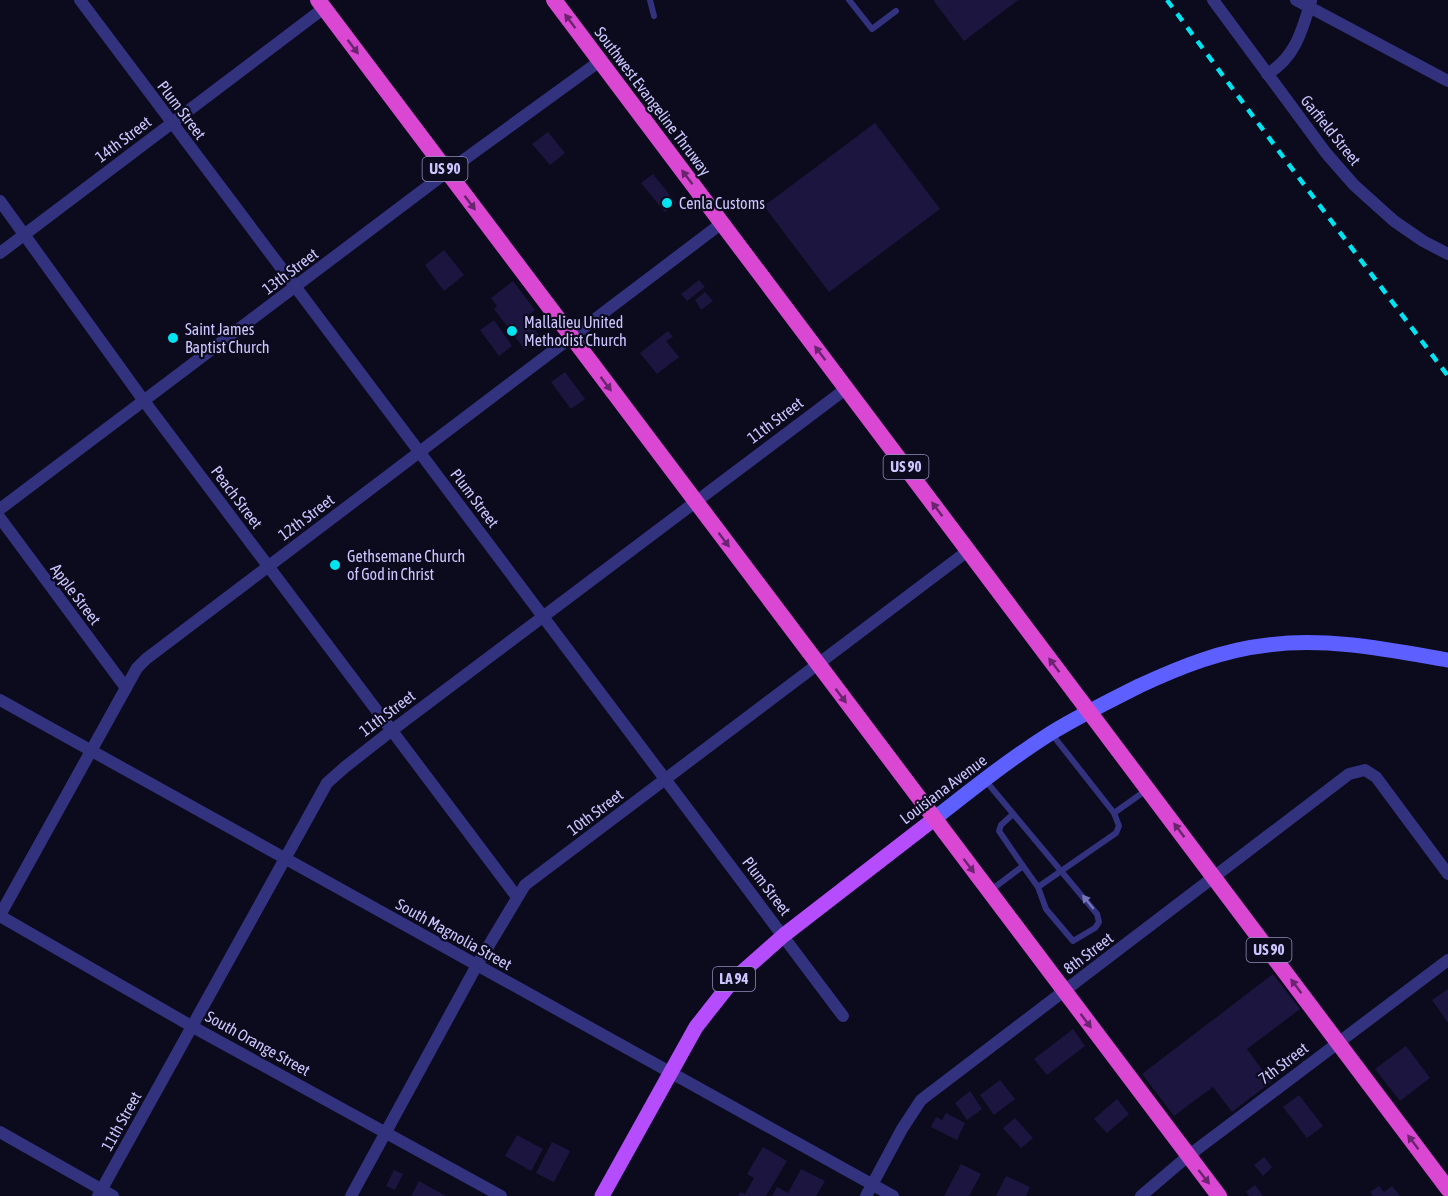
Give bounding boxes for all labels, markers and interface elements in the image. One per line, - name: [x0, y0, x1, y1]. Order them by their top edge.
- one-way arrow: [564, 13, 576, 28]
- street label: Southwest Evangeline Thruway: [590, 23, 715, 180]
- one-way arrow: [347, 38, 359, 54]
- street label: Plum Street: [154, 77, 210, 143]
- street label: Garfield Street: [1297, 91, 1365, 169]
- street label: 14th Street: [92, 112, 155, 166]
- road number: US 90: [422, 157, 468, 181]
- one-way arrow: [681, 169, 693, 184]
- place label: Cenla Customs: [679, 194, 765, 212]
- one-way arrow: [464, 195, 476, 210]
- marker: Cenla Customs: [660, 196, 674, 210]
- street label: 13th Street: [259, 244, 322, 298]
- place label: Mallalieu United Methodist Church: [524, 313, 627, 349]
- place label: Saint James Baptist Church: [185, 320, 269, 357]
- marker: Mallalieu United Methodist Church: [505, 324, 519, 338]
- marker: Saint James Baptist Church: [166, 331, 180, 345]
- one-way arrow: [815, 345, 827, 360]
- one-way arrow: [600, 376, 613, 392]
- street label: 11th Street: [744, 393, 807, 447]
- road number: US 90: [884, 455, 928, 479]
- street label: Peach Street: [208, 462, 266, 532]
- street label: Plum Street: [447, 465, 503, 531]
- street label: 12th Street: [275, 490, 338, 544]
- one-way arrow: [932, 501, 944, 516]
- one-way arrow: [717, 532, 729, 547]
- place label: Gethsemane Church of God in Christ: [347, 547, 465, 583]
- marker: Gethsemane Church of God in Christ: [328, 558, 342, 572]
- street label: Apple Street: [46, 560, 105, 629]
- one-way arrow: [1048, 657, 1060, 673]
- street label: 11th Street: [356, 686, 419, 740]
- one-way arrow: [835, 687, 847, 703]
- street label: Louisiana Avenue: [896, 751, 990, 827]
- street label: 10th Street: [564, 785, 627, 839]
- one-way arrow: [1174, 822, 1186, 837]
- street label: Plum Street: [739, 853, 795, 919]
- one-way arrow: [963, 857, 975, 873]
- one-way arrow: [1082, 894, 1094, 909]
- street label: South Magnolia Street: [393, 895, 515, 974]
- street label: 8th Street: [1060, 928, 1117, 977]
- road number: US 90: [1246, 938, 1292, 962]
- road number: LA 94: [713, 967, 755, 991]
- one-way arrow: [1291, 978, 1303, 993]
- street label: South Orange Street: [202, 1007, 314, 1080]
- one-way arrow: [1080, 1014, 1092, 1029]
- street label: 7th Street: [1255, 1038, 1312, 1087]
- street label: 11th Street: [97, 1088, 145, 1154]
- one-way arrow: [1407, 1134, 1419, 1150]
- one-way arrow: [1198, 1169, 1210, 1185]

